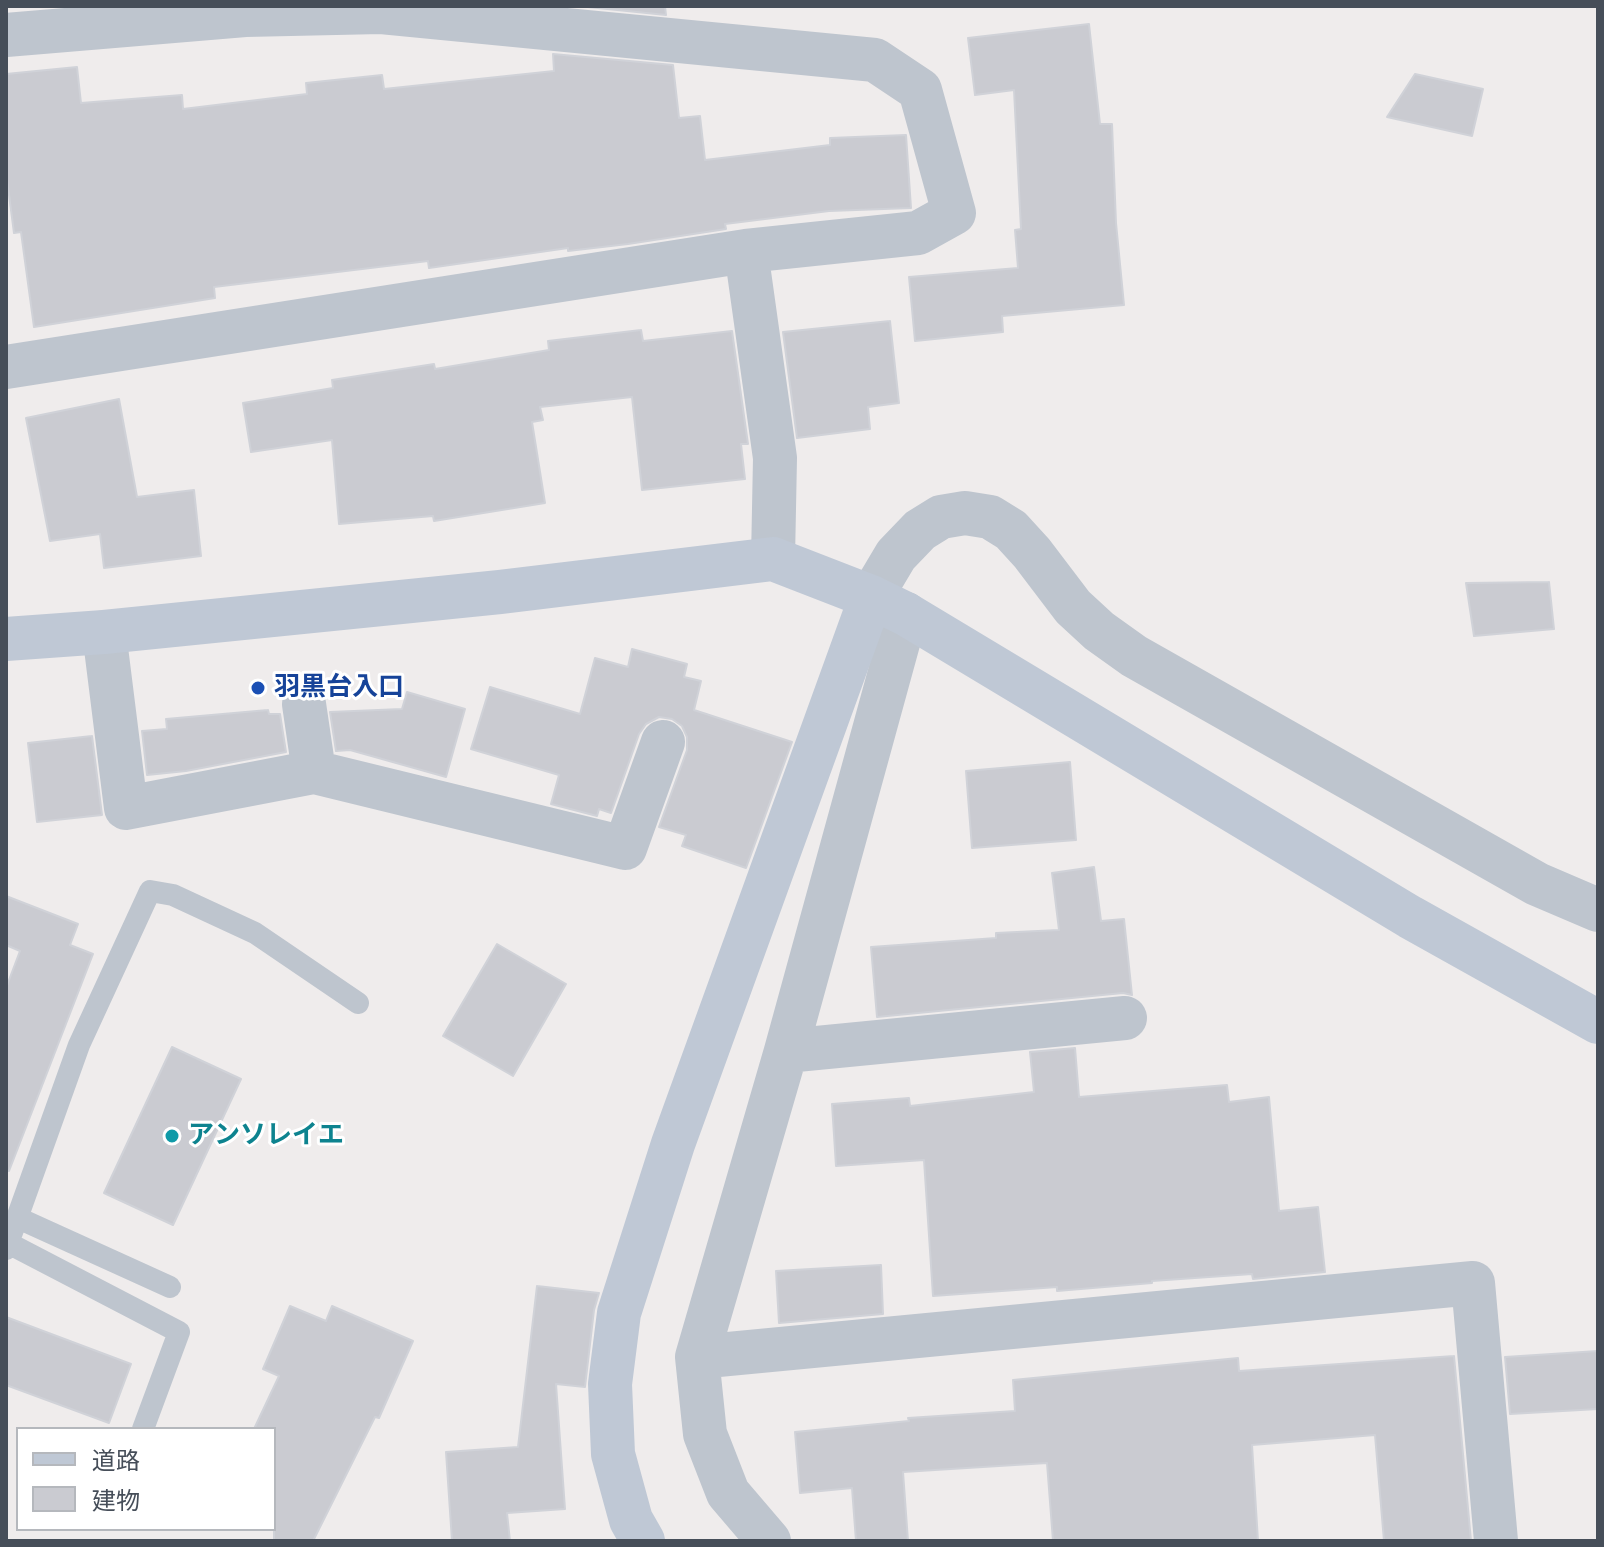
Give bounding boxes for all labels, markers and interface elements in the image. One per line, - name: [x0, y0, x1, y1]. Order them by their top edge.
- place label: 羽黒台入口: [274, 672, 404, 704]
- marker: 羽黒台入口: [249, 679, 267, 697]
- place label: アンソレイエ: [188, 1120, 344, 1152]
- marker: アンソレイエ: [163, 1127, 181, 1145]
- legend: [16, 1427, 276, 1531]
- text: 道路: [92, 1444, 140, 1477]
- text: 建物: [92, 1484, 140, 1517]

